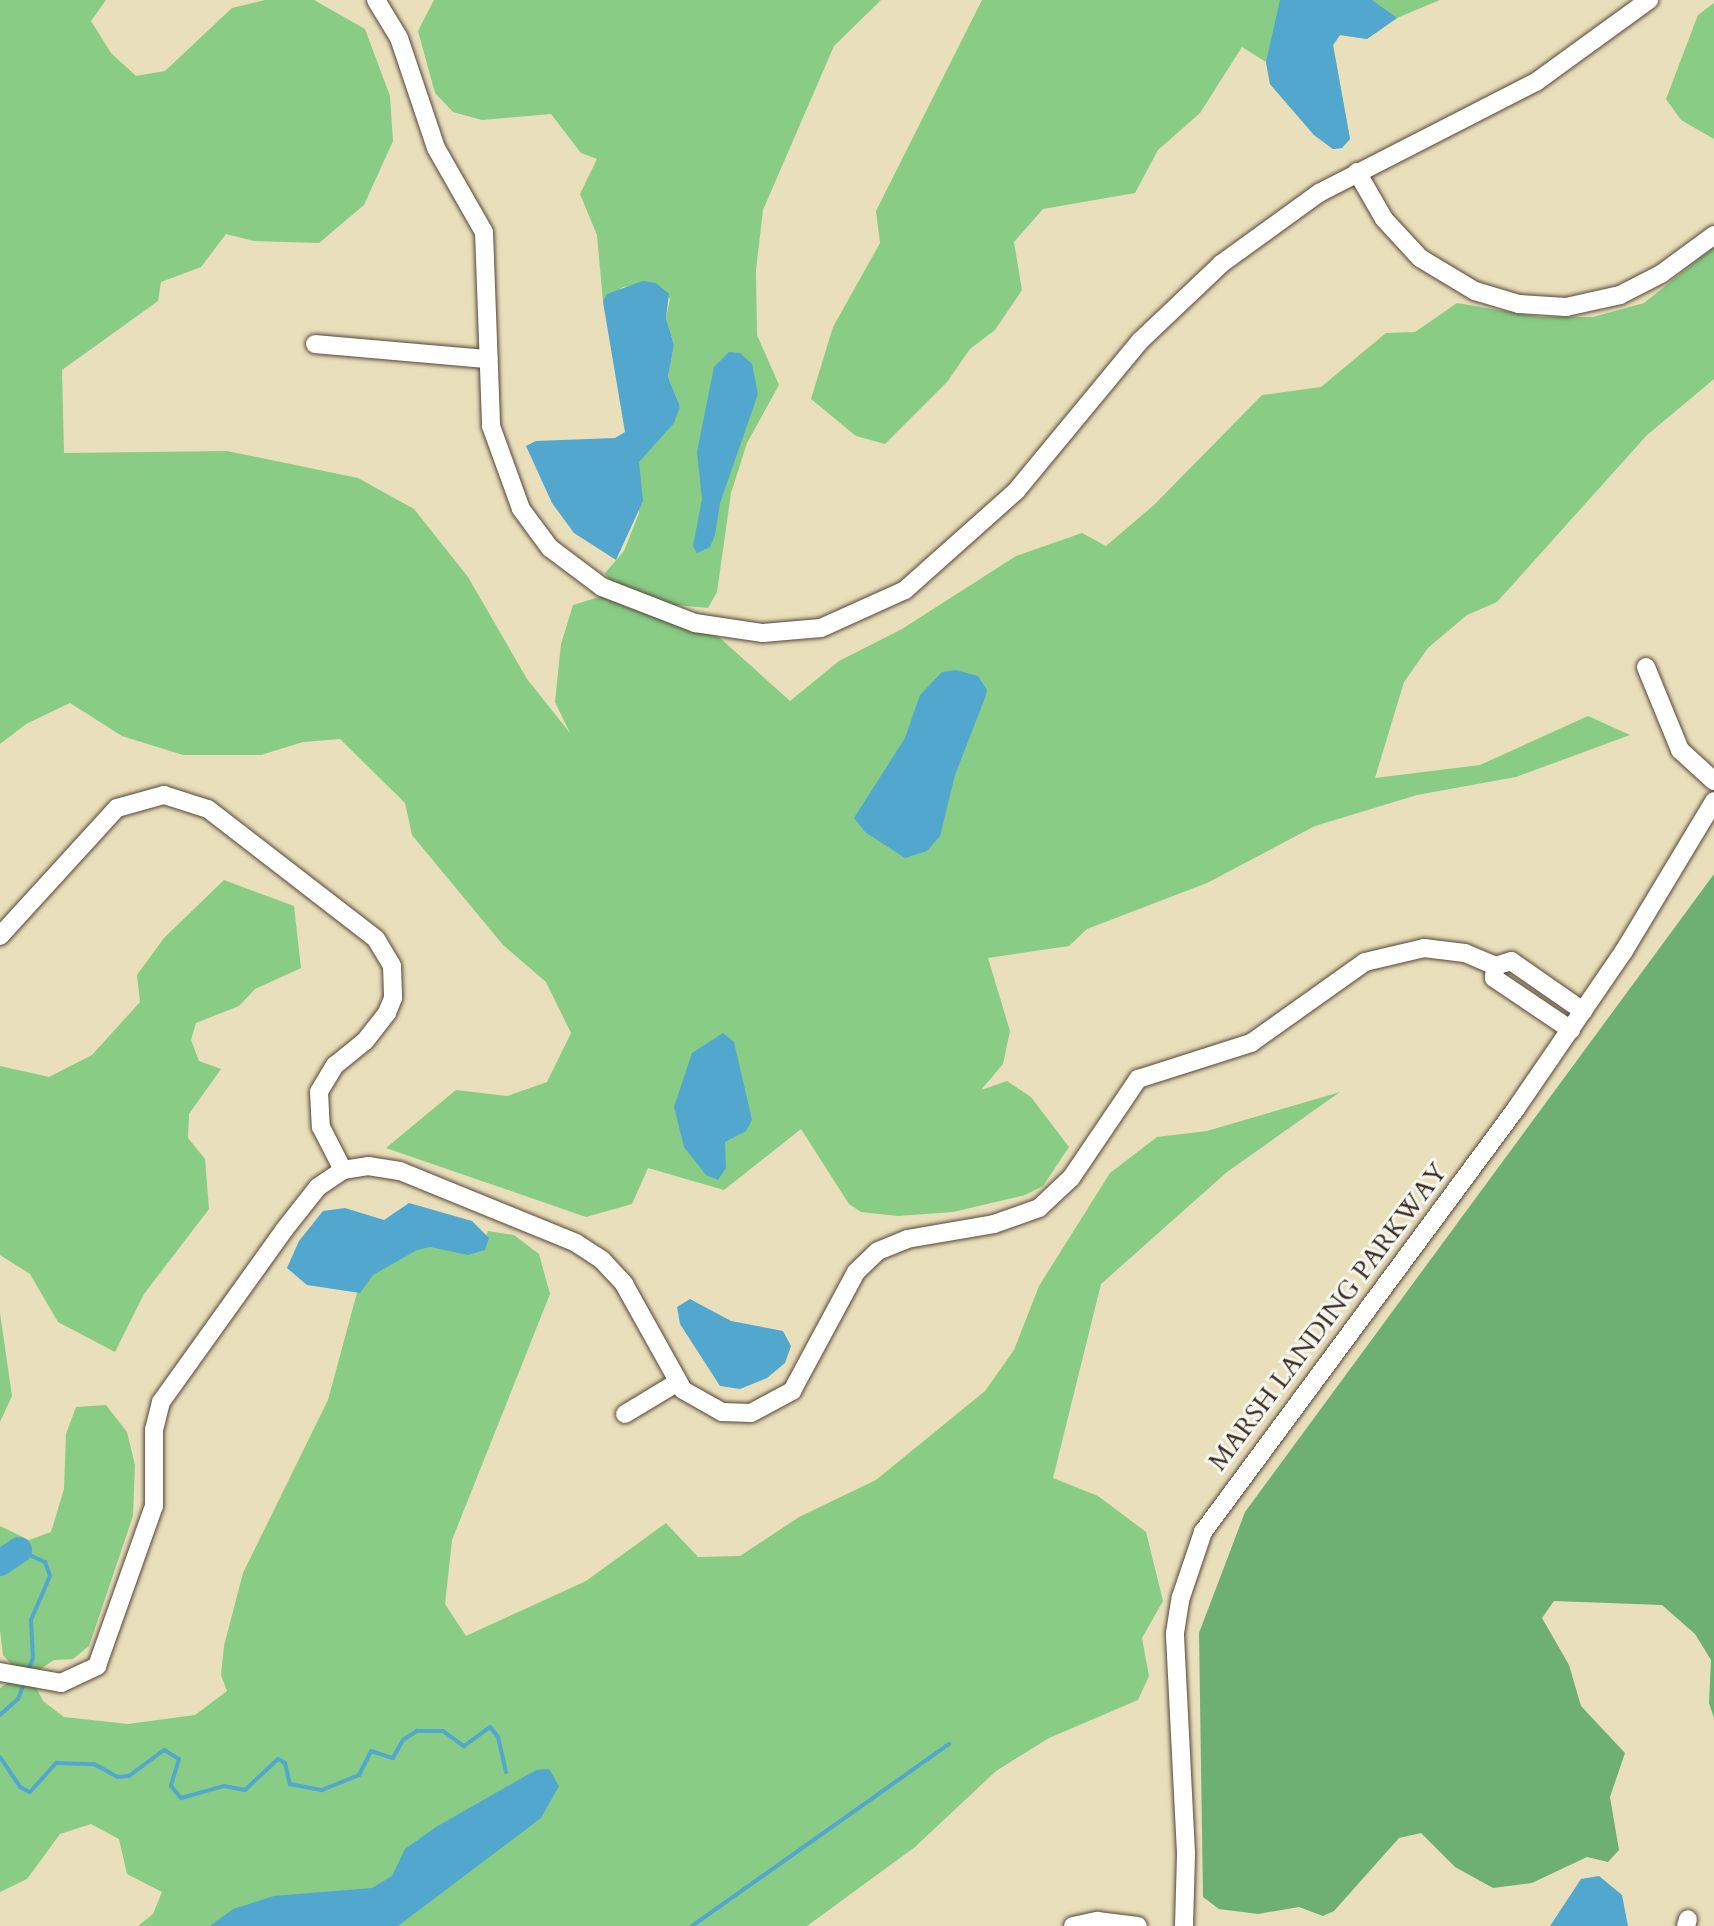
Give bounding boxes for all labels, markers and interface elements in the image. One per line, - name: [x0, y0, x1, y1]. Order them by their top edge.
- street label: MARSH LANDING PARKWAY: [1202, 1157, 1454, 1477]

